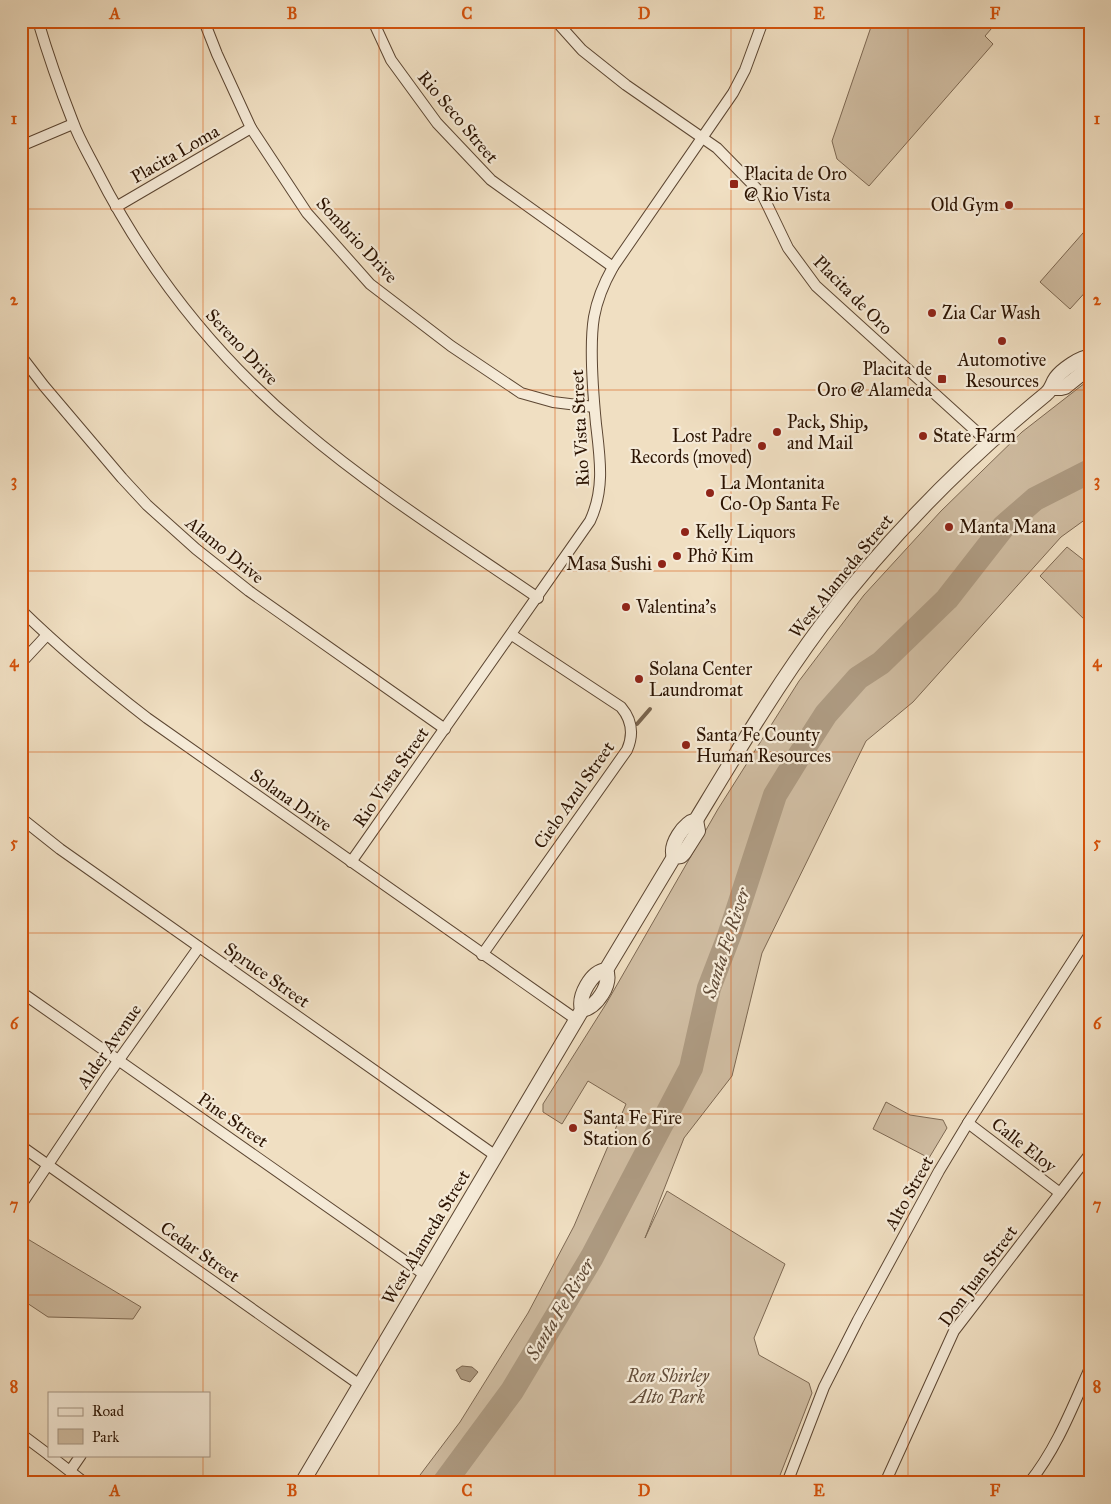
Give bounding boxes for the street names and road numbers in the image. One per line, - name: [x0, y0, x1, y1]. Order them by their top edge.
- street label: Rio Seco Street: [413, 66, 503, 168]
- street label: Placita Loma: [127, 120, 223, 188]
- street label: Sombrio Drive: [312, 192, 402, 288]
- street label: Placita de Oro: [809, 251, 897, 339]
- street label: Sereno Drive: [201, 304, 283, 390]
- street label: Rio Vista Street: [566, 368, 594, 487]
- street label: West Alameda Street: [784, 509, 898, 642]
- street label: Alamo Drive: [181, 511, 269, 588]
- street label: Rio Vista Street: [348, 722, 434, 831]
- street label: Cielo Azul Street: [529, 737, 620, 853]
- street label: Solana Drive: [246, 764, 336, 836]
- street label: Spruce Street: [220, 937, 315, 1013]
- street label: Alder Avenue: [71, 999, 146, 1093]
- street label: Pine Street: [193, 1088, 273, 1153]
- street label: Calle Eloy: [987, 1113, 1061, 1177]
- street label: Alto Street: [879, 1152, 939, 1235]
- street label: West Alameda Street: [377, 1165, 475, 1308]
- street label: Cedar Street: [156, 1217, 244, 1288]
- street label: Don Juan Street: [934, 1221, 1023, 1331]

